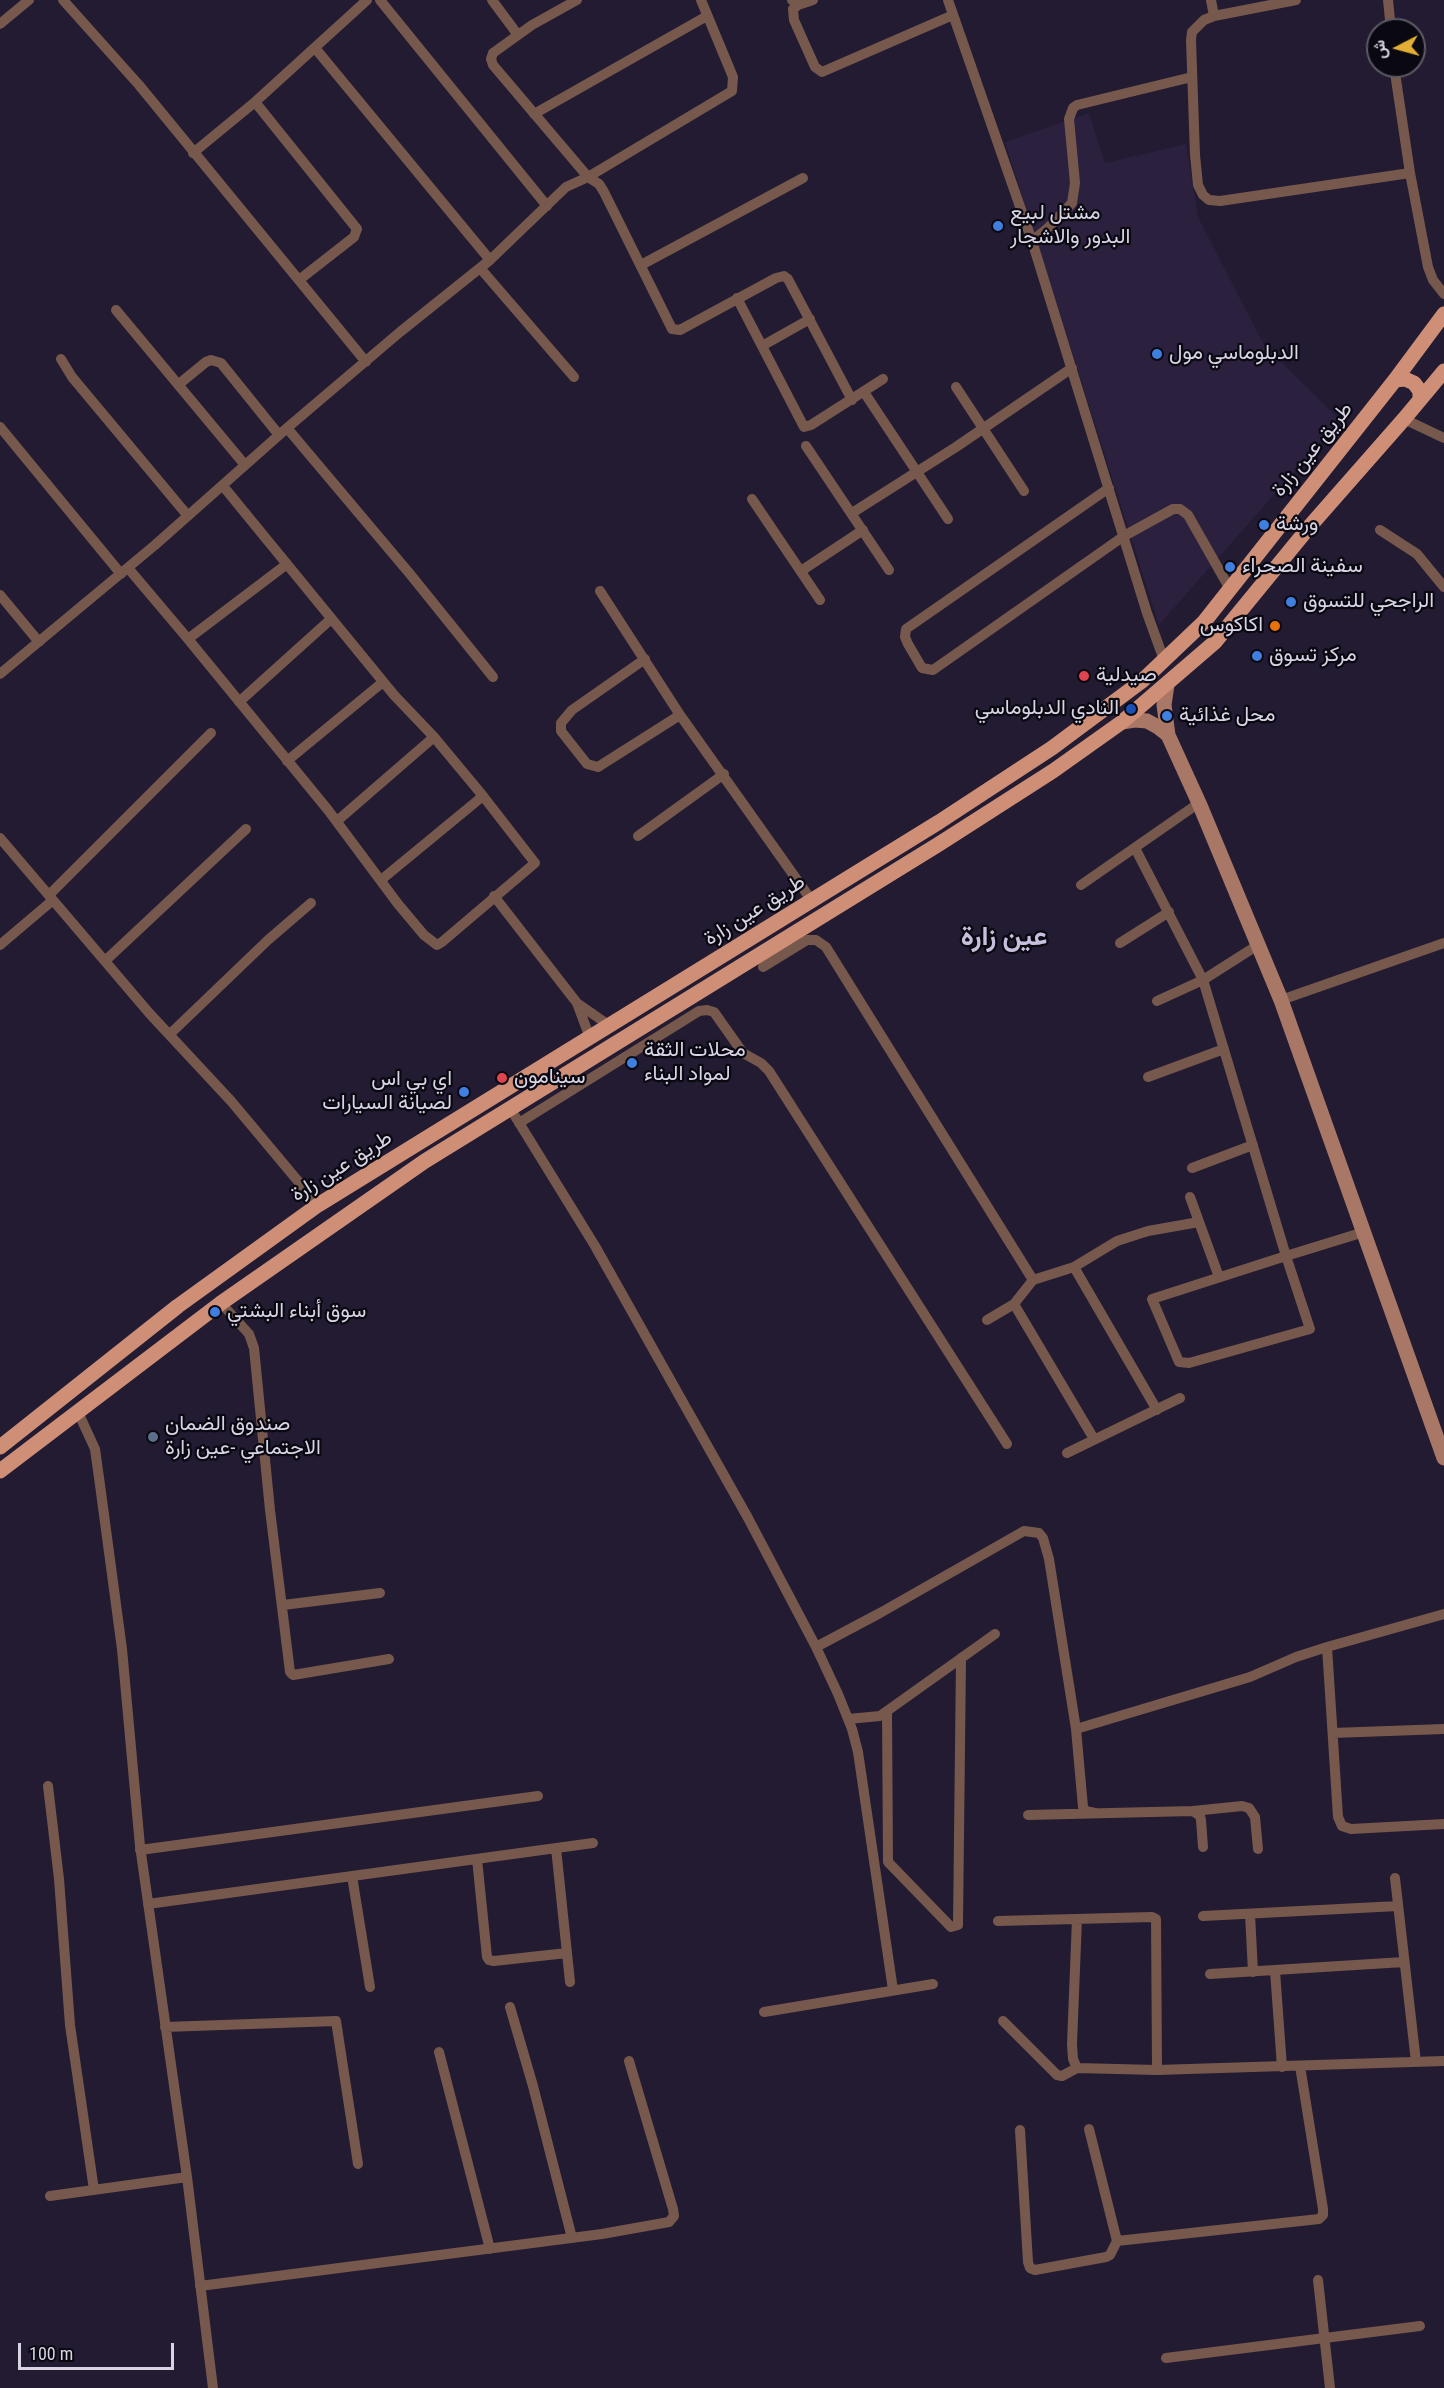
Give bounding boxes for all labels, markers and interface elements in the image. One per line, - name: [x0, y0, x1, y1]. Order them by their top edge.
- north arrow: [1366, 18, 1426, 78]
- text: ش: [1369, 39, 1390, 60]
- place label: مشتل لبيع البدور والاشجار: [1010, 201, 1130, 251]
- marker: مشتل لبيع البدور والاشجار: [991, 219, 1005, 233]
- place label: الدبلوماسي مول: [1169, 341, 1299, 367]
- marker: الدبلوماسي مول: [1150, 347, 1164, 361]
- street label: طريق عين زارة: [1267, 398, 1359, 502]
- place label: ورشة: [1276, 512, 1318, 538]
- marker: ورشة: [1257, 518, 1271, 532]
- place label: سفينة الصحراء: [1242, 554, 1363, 580]
- marker: سفينة الصحراء: [1223, 560, 1237, 574]
- place label: الراجحي للتسوق: [1303, 589, 1434, 615]
- marker: الراجحي للتسوق: [1284, 595, 1298, 609]
- place label: اكاكوس: [1200, 613, 1263, 639]
- marker: اكاكوس: [1268, 619, 1282, 633]
- place label: مركز تسوق: [1269, 643, 1357, 669]
- marker: مركز تسوق: [1250, 649, 1264, 663]
- place label: صيدلية: [1096, 663, 1157, 689]
- marker: صيدلية: [1077, 669, 1091, 683]
- place label: النادي الدبلوماسي: [975, 696, 1119, 722]
- marker: النادي الدبلوماسي: [1124, 702, 1138, 716]
- place label: محل غذائية: [1179, 703, 1275, 729]
- marker: محل غذائية: [1160, 709, 1174, 723]
- street label: طريق عين زارة: [700, 870, 810, 952]
- district label: عين زارة: [961, 922, 1047, 954]
- place label: محلات الثقة لمواد البناء: [644, 1038, 746, 1088]
- marker: محلات الثقة لمواد البناء: [625, 1056, 639, 1070]
- place label: سينامون: [514, 1065, 586, 1091]
- place label: اي بي اس لصيانة السيارات: [322, 1067, 452, 1117]
- marker: سينامون: [495, 1071, 509, 1085]
- marker: اي بي اس لصيانة السيارات: [457, 1085, 471, 1099]
- street label: طريق عين زارة: [287, 1126, 397, 1208]
- place label: سوق أبناء البشتي: [227, 1299, 366, 1325]
- marker: سوق أبناء البشتي: [208, 1305, 222, 1319]
- place label: صندوق الضمان الاجتماعي -عين زارة: [165, 1412, 321, 1462]
- marker: صندوق الضمان الاجتماعي -عين زارة: [146, 1430, 160, 1444]
- scale bar: [21, 2331, 177, 2369]
- text: 100 m: [29, 2343, 73, 2364]

